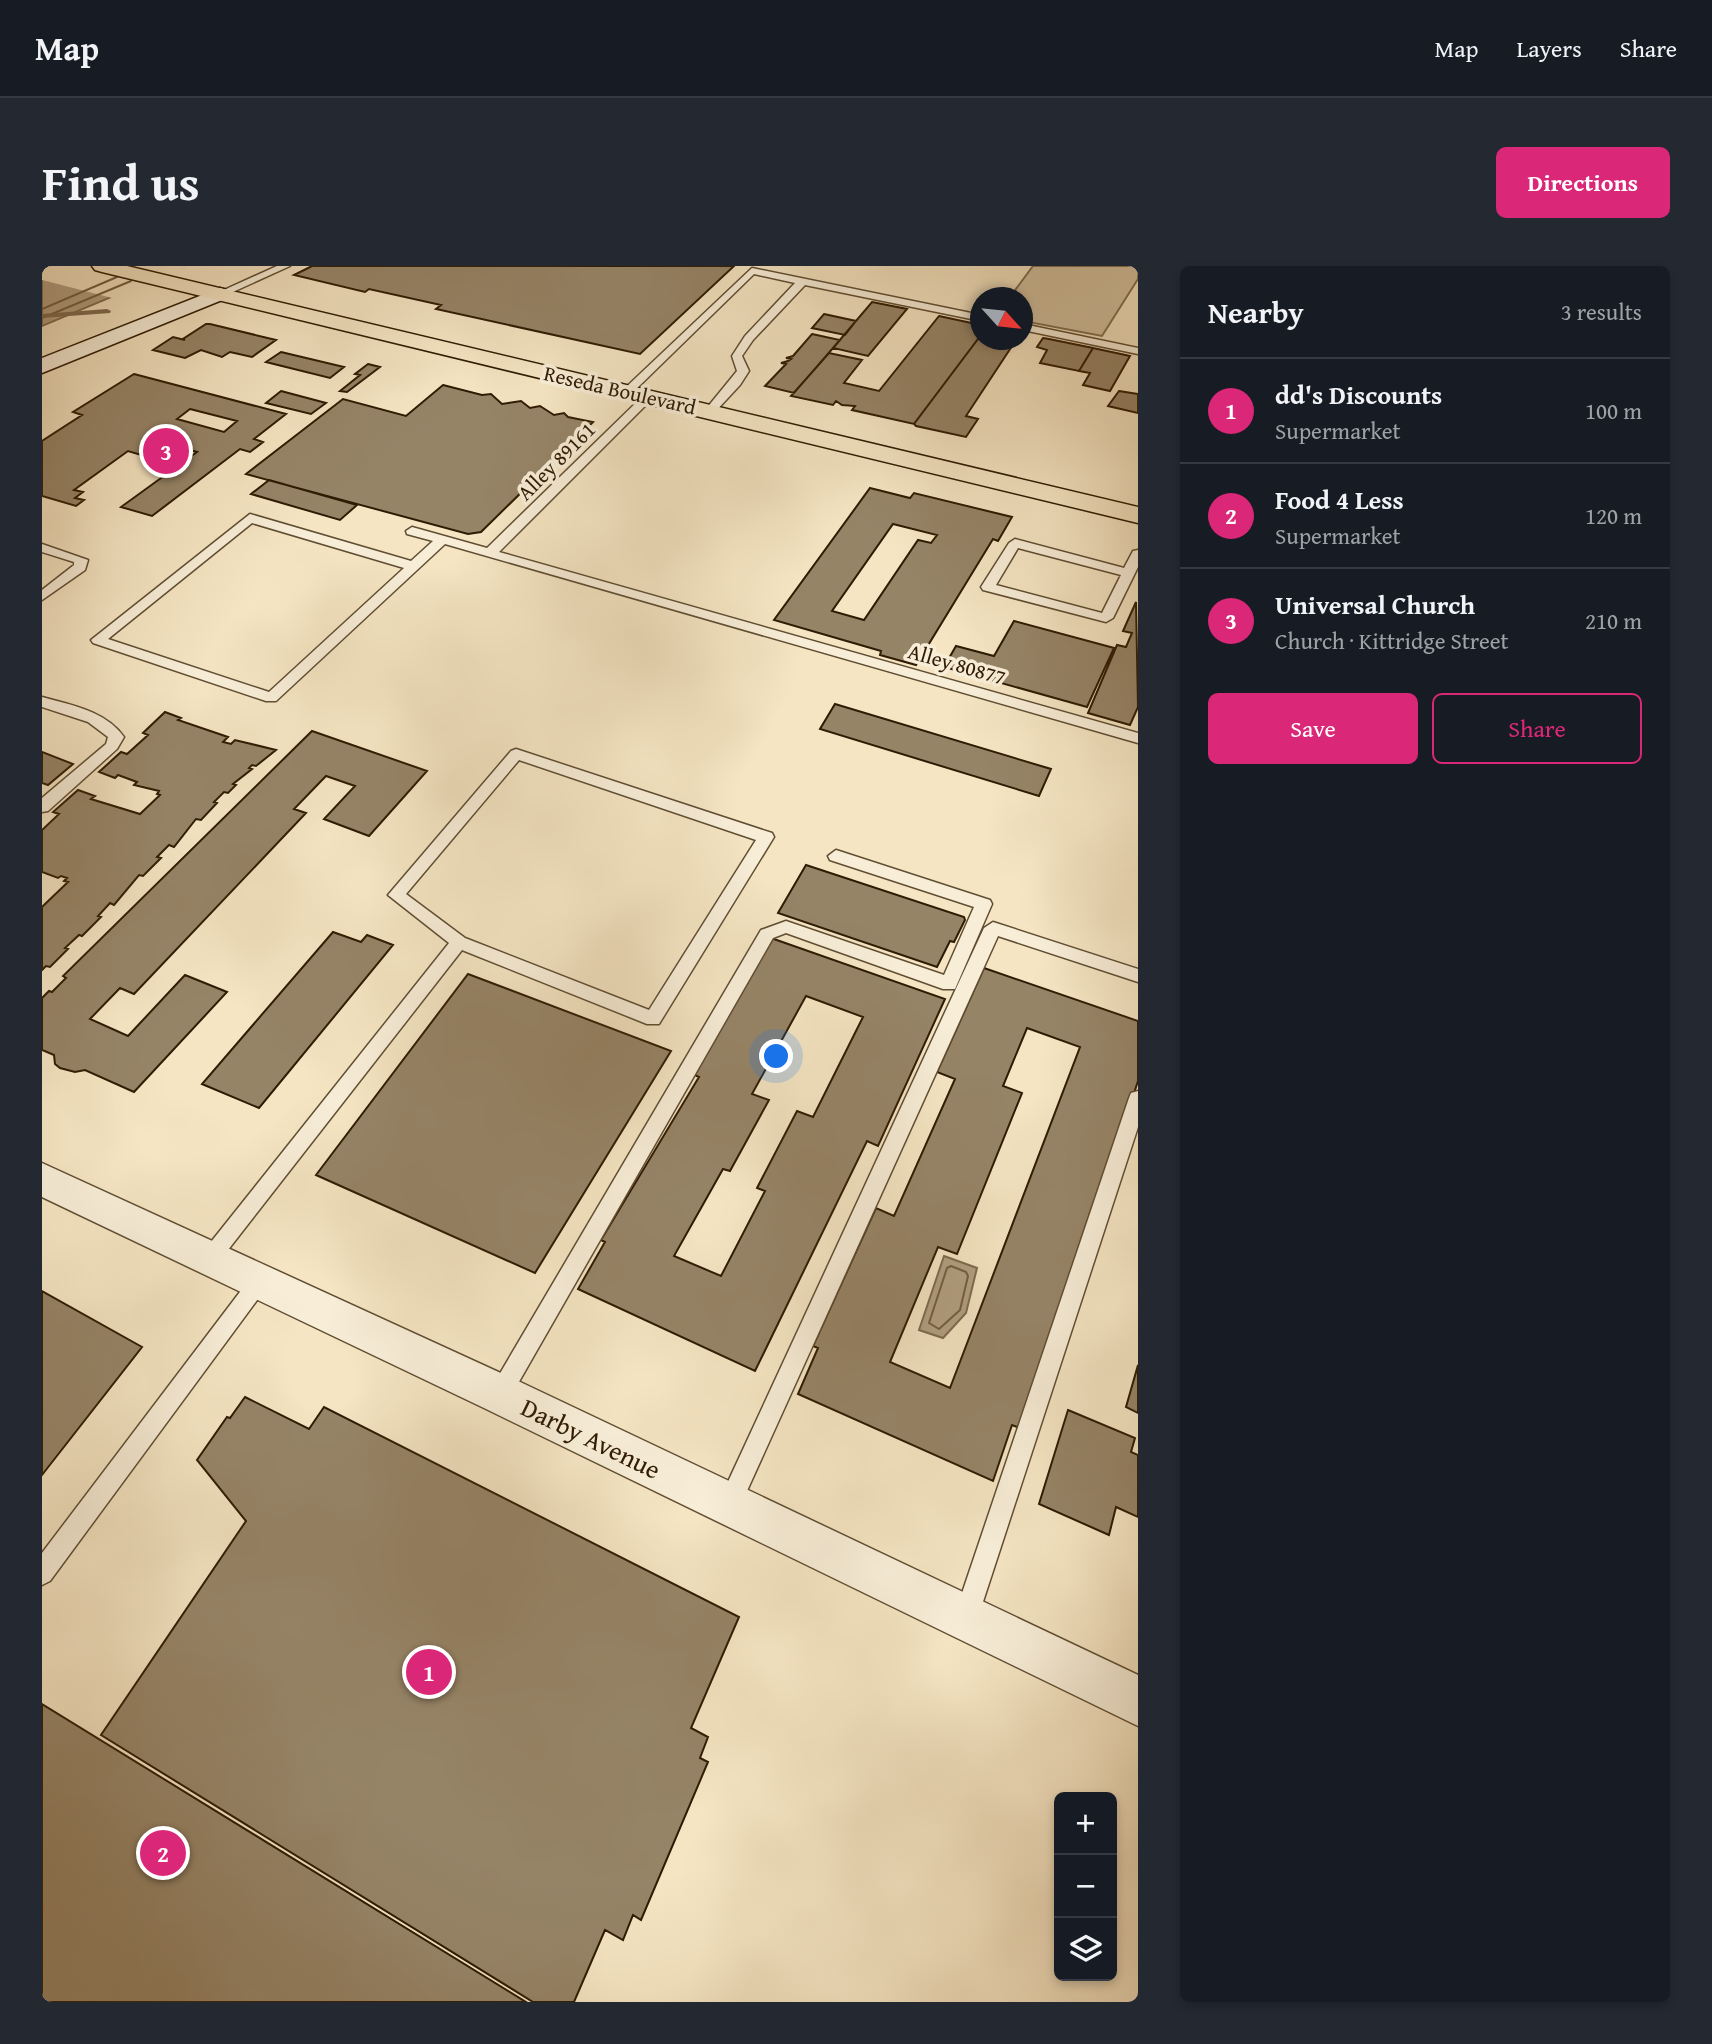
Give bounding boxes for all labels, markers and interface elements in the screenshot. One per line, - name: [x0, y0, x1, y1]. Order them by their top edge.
- text: Map: [35, 24, 99, 72]
- text: Map: [1435, 31, 1478, 66]
- text: Layers: [1516, 31, 1582, 66]
- text: Share: [1620, 31, 1677, 66]
- text: Find us: [42, 146, 200, 218]
- button: Directions: [1496, 147, 1670, 218]
- north arrow: [970, 287, 1033, 350]
- text: Nearby: [1208, 290, 1304, 334]
- text: 3 results: [1561, 295, 1642, 328]
- street label: Reseda Boulevard: [541, 357, 700, 423]
- text: dd's Discounts: [1275, 375, 1442, 414]
- text: 1: [1225, 394, 1237, 427]
- text: 100 m: [1585, 394, 1642, 427]
- text: Supermarket: [1275, 414, 1401, 447]
- street label: Alley 89161: [510, 415, 602, 507]
- pin: 3: [143, 425, 189, 477]
- text: Food 4 Less: [1275, 480, 1404, 519]
- text: 2: [1225, 499, 1237, 532]
- text: 120 m: [1585, 499, 1642, 532]
- text: Supermarket: [1275, 519, 1401, 552]
- text: Universal Church: [1275, 585, 1475, 624]
- text: 3: [1225, 604, 1237, 637]
- text: 210 m: [1585, 604, 1642, 637]
- text: Church · Kittridge Street: [1275, 624, 1509, 657]
- street label: Alley 80877: [905, 635, 1009, 693]
- button: Save: [1208, 693, 1418, 764]
- button: Share: [1432, 693, 1642, 764]
- your location: [759, 1039, 793, 1073]
- street label: Darby Avenue: [515, 1387, 667, 1489]
- pin: 1: [406, 1646, 452, 1698]
- map controls: [1054, 1792, 1117, 1981]
- button: +: [1054, 1792, 1117, 1855]
- pin: 2: [140, 1827, 186, 1879]
- button: −: [1054, 1855, 1117, 1918]
- button: layers: [1054, 1918, 1117, 1981]

